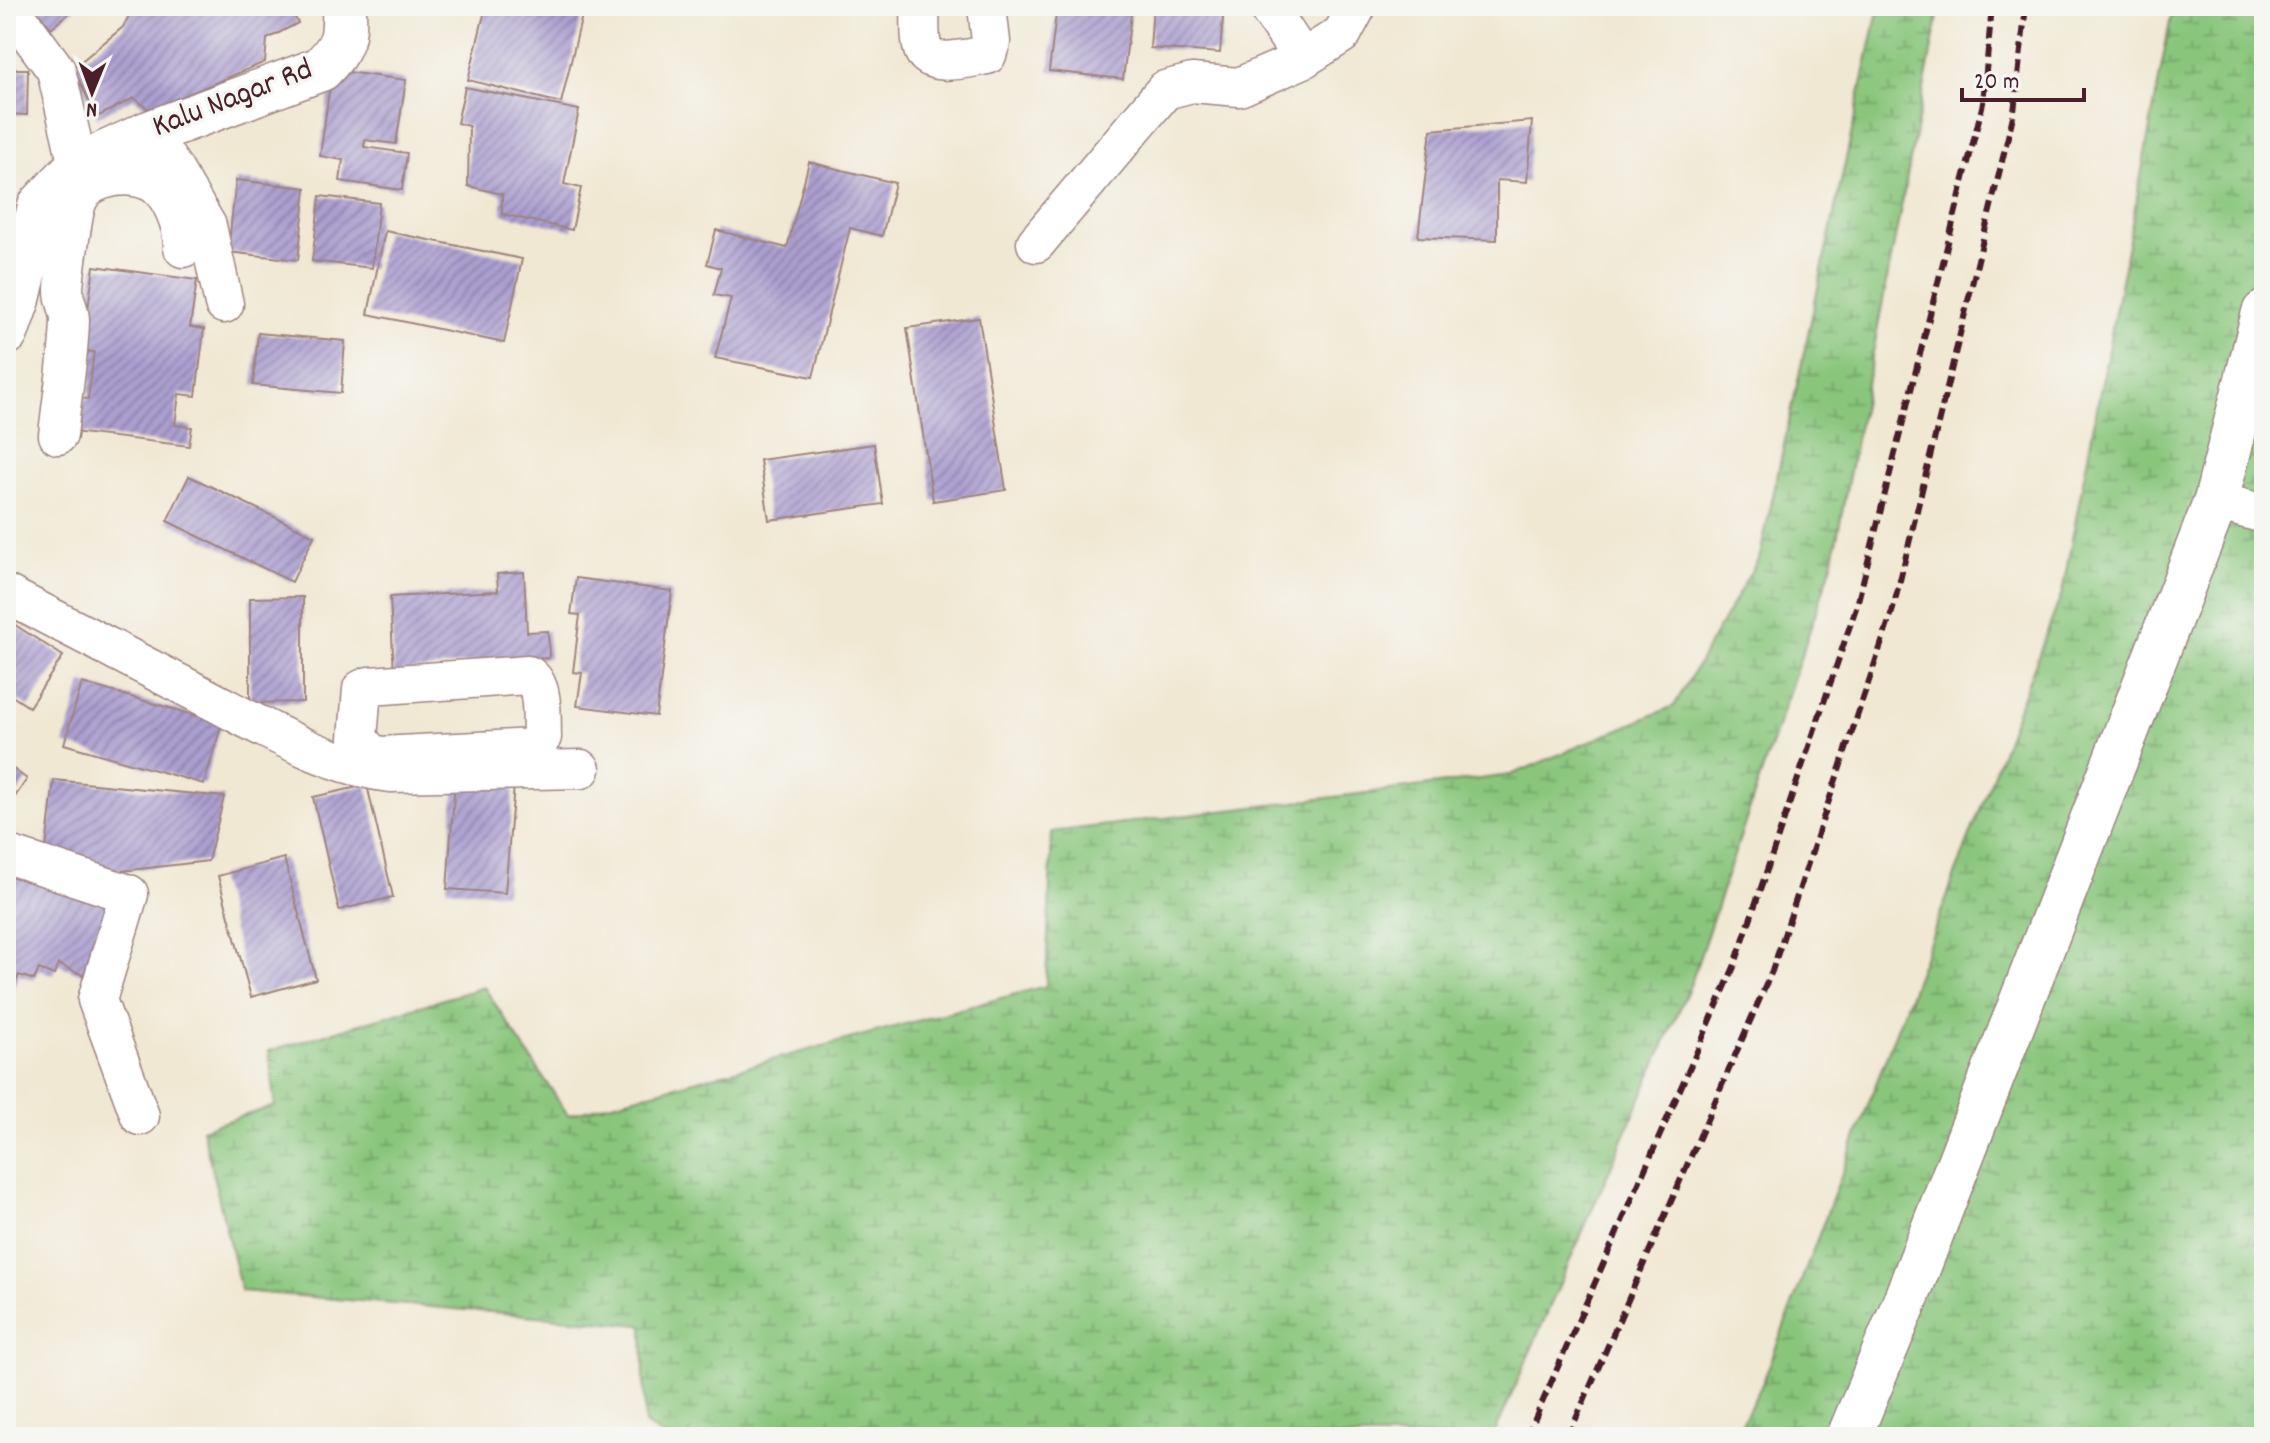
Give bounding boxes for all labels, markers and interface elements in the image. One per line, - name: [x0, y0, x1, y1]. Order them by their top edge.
- street label: Kalu Nagar Rd: [146, 48, 320, 152]
- north arrow: [52, 52, 132, 132]
- scale bar: [1962, 52, 2084, 102]
- text: 20 m: [1974, 66, 2020, 100]
- text: N: [86, 93, 97, 124]

